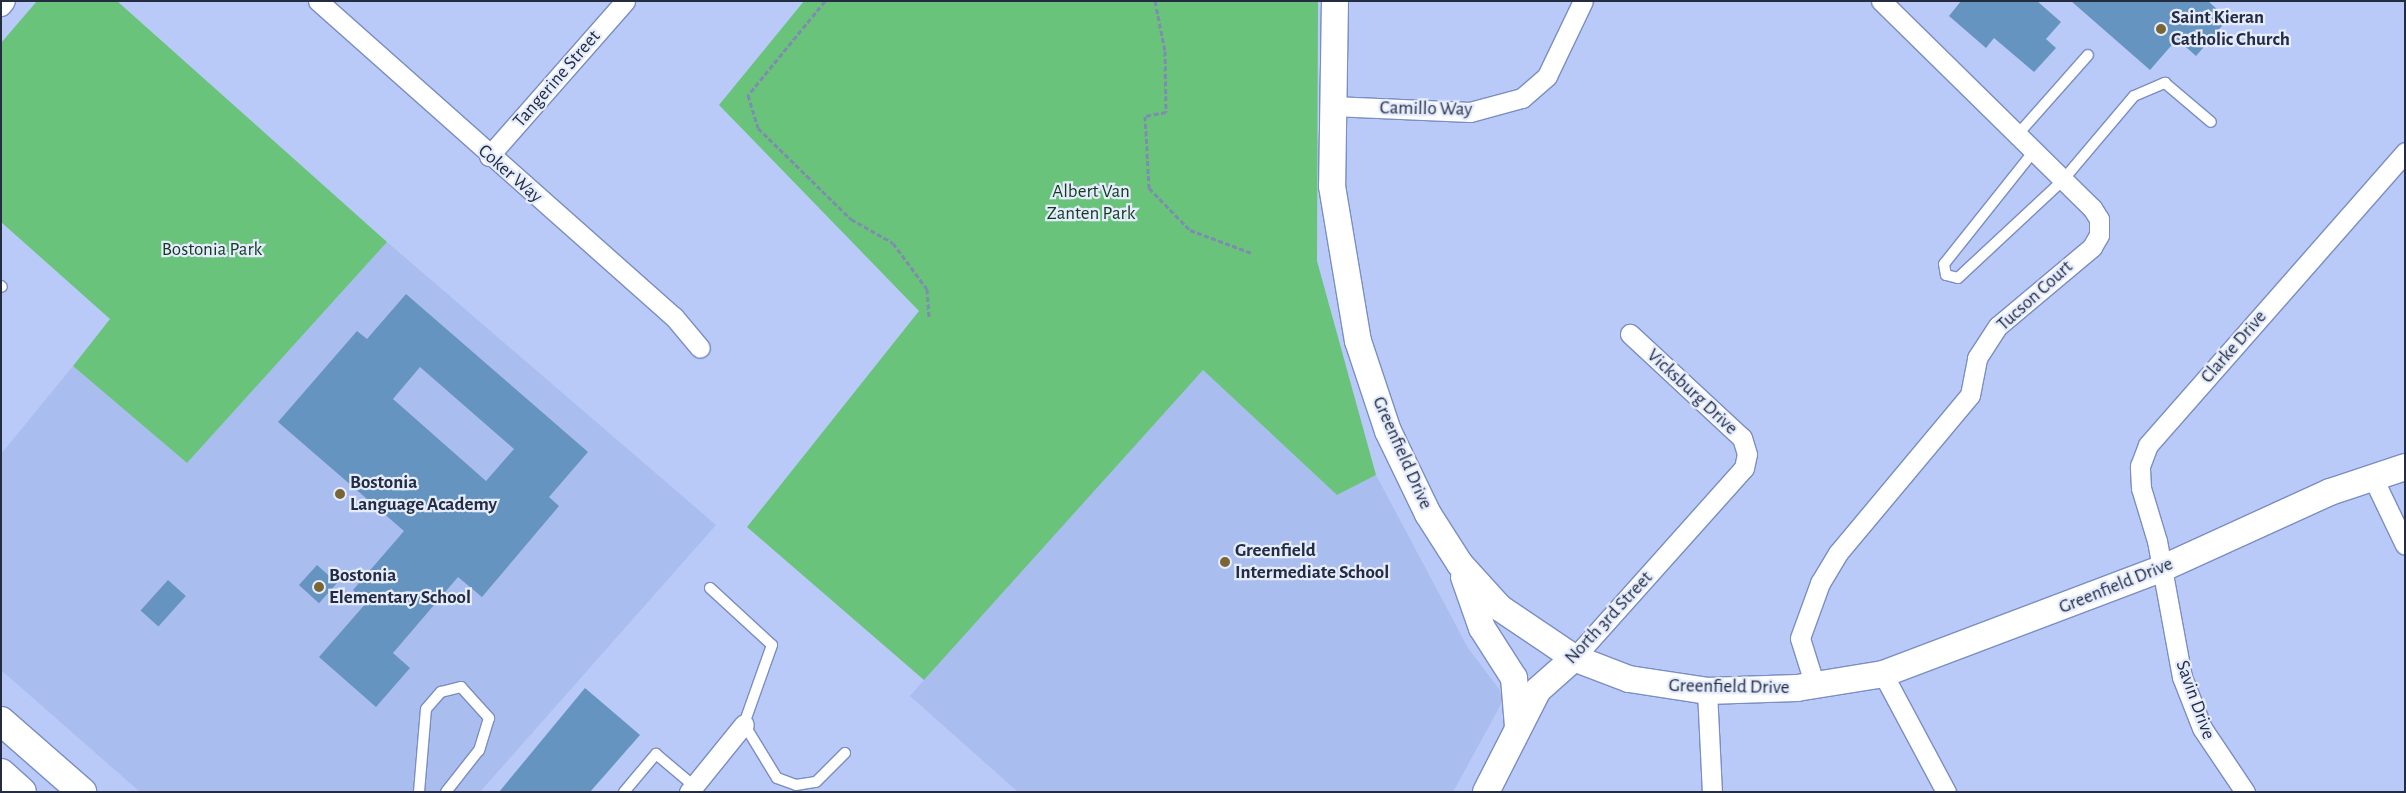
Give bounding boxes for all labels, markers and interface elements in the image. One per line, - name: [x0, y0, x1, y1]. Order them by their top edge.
- place label: Saint Kieran Catholic Church: [2171, 7, 2290, 51]
- marker: Saint Kieran Catholic Church: [2155, 23, 2167, 35]
- street label: Tangerine Street: [509, 26, 605, 132]
- street label: Camillo Way: [1379, 97, 1473, 121]
- street label: Coker Way: [473, 140, 547, 208]
- park label: Albert Van Zanten Park: [1047, 181, 1135, 225]
- park label: Bostonia Park: [162, 239, 262, 261]
- street label: Tucson Court: [1992, 256, 2078, 336]
- street label: Clarke Drive: [2196, 306, 2272, 388]
- street label: Vicksburg Drive: [1642, 344, 1742, 440]
- street label: Greenfield Drive: [1367, 393, 1437, 513]
- place label: Bostonia Language Academy: [350, 472, 497, 516]
- marker: Bostonia Language Academy: [334, 488, 346, 500]
- place label: Greenfield Intermediate School: [1235, 540, 1389, 584]
- street label: Greenfield Drive: [2056, 553, 2176, 619]
- marker: Greenfield Intermediate School: [1219, 556, 1231, 568]
- place label: Bostonia Elementary School: [329, 565, 471, 609]
- street label: North 3rd Street: [1560, 567, 1658, 669]
- marker: Bostonia Elementary School: [313, 581, 325, 593]
- street label: Savin Drive: [2170, 657, 2220, 743]
- street label: Greenfield Drive: [1668, 675, 1790, 699]

